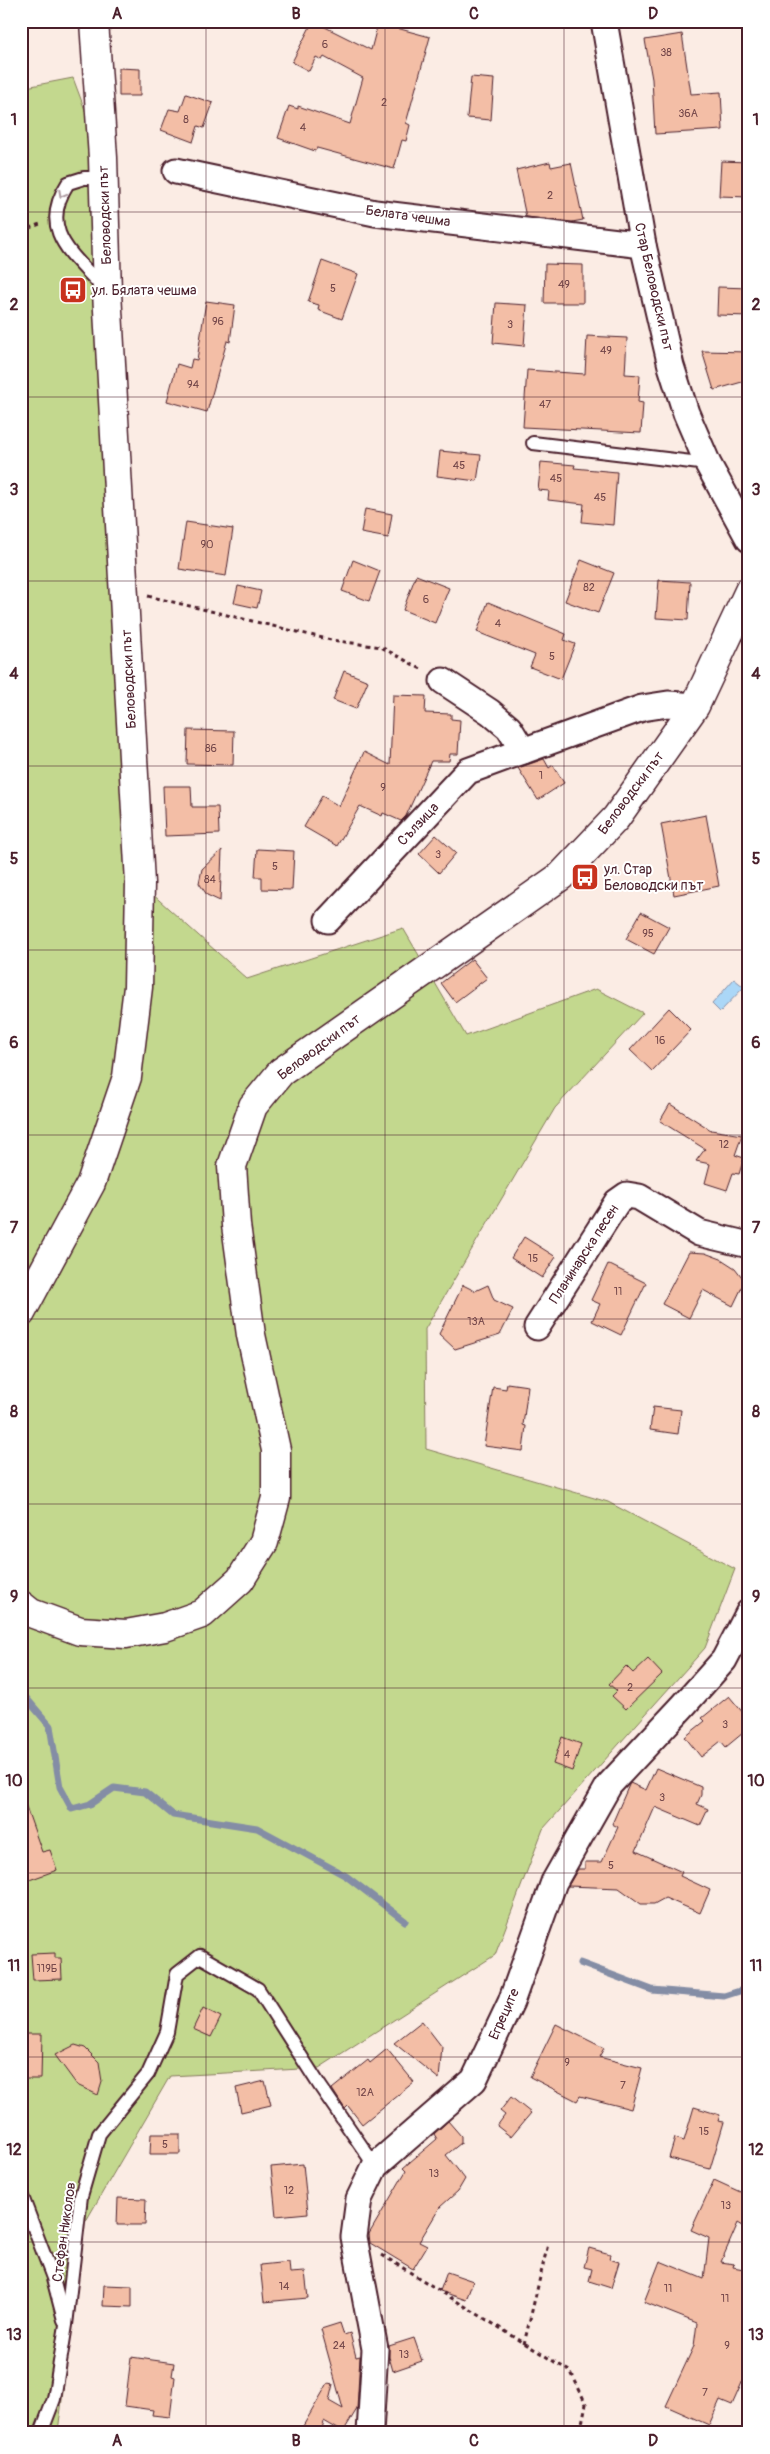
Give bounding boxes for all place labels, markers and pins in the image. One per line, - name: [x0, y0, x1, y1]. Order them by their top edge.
- bus stop icon: ул. Бялата чешма: [58, 275, 88, 305]
- place label: ул. Бялата чешма: [91, 282, 196, 299]
- place label: ул. Стар Беловодски път: [603, 861, 703, 894]
- bus stop icon: ул. Стар Беловодски път: [570, 862, 600, 892]

